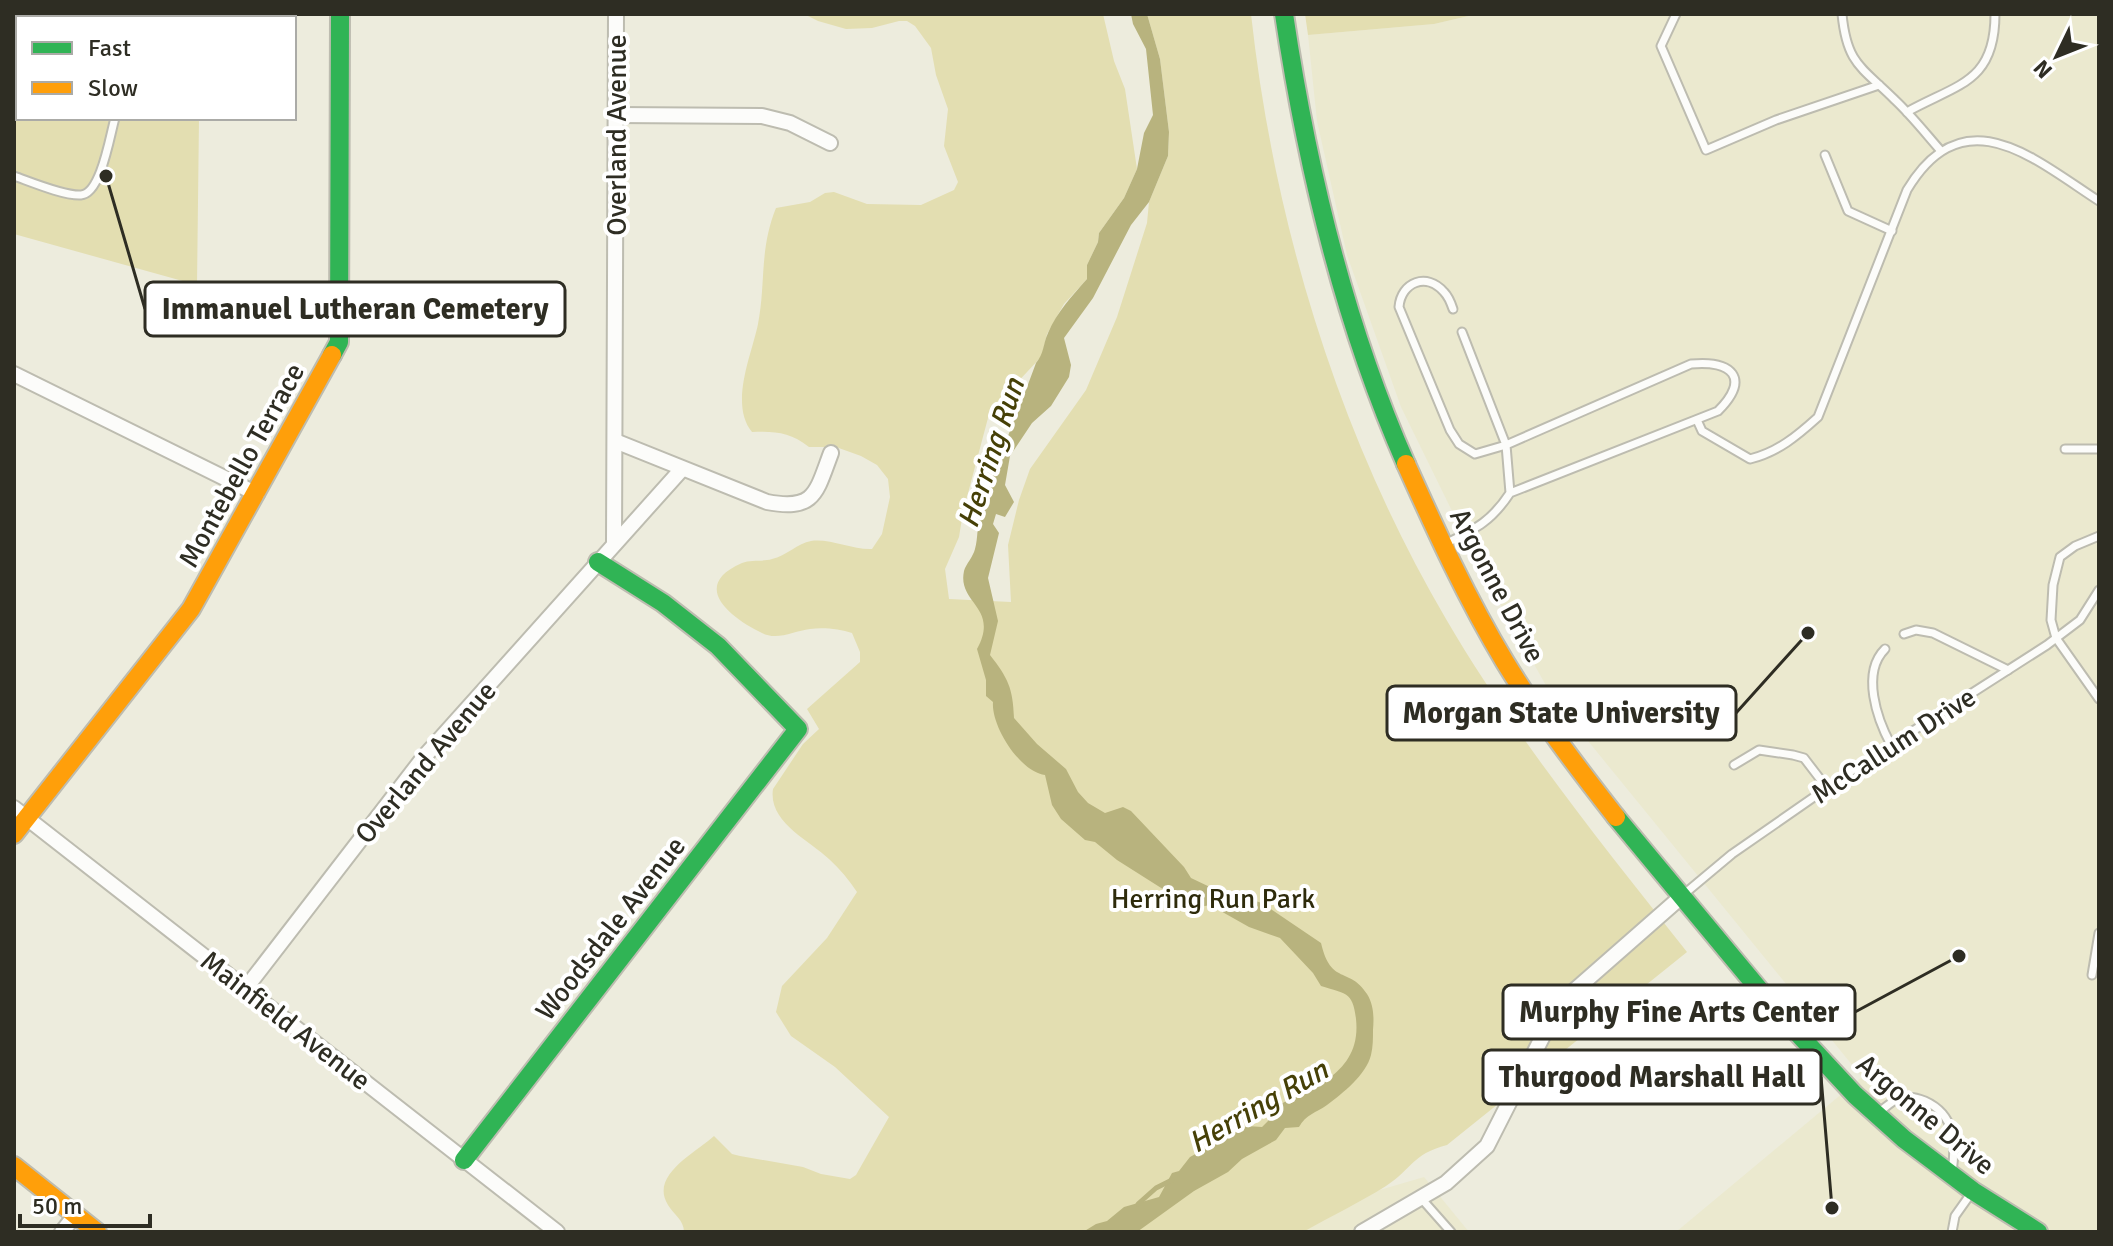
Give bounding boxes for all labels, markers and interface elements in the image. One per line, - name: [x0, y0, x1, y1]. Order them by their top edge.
- legend: [16, 16, 296, 120]
- north arrow: [2017, 16, 2097, 96]
- text: Fast: [88, 33, 131, 63]
- street label: Overland Avenue: [600, 34, 634, 236]
- text: N: [2028, 54, 2058, 84]
- text: Slow: [88, 73, 138, 103]
- callout: Immanuel Lutheran Cemetery: [145, 282, 565, 336]
- text: Immanuel Lutheran Cemetery: [161, 291, 549, 328]
- street label: Montebello Terrace: [172, 357, 312, 574]
- water label: Herring Run: [950, 372, 1034, 533]
- street label: Argonne Drive: [1442, 502, 1552, 668]
- street label: Overland Avenue: [348, 675, 504, 851]
- street label: McCallum Drive: [1805, 680, 1982, 812]
- callout: Morgan State University: [1387, 686, 1736, 740]
- text: Morgan State University: [1402, 695, 1720, 732]
- street label: Woodsdale Avenue: [529, 830, 693, 1027]
- park label: Herring Run Park: [1111, 882, 1315, 916]
- street label: Mainfield Avenue: [194, 944, 377, 1098]
- callout: Murphy Fine Arts Center: [1503, 985, 1855, 1039]
- text: Murphy Fine Arts Center: [1519, 994, 1839, 1031]
- street label: Argonne Drive: [1849, 1047, 2001, 1182]
- callout: Thurgood Marshall Hall: [1483, 1050, 1821, 1104]
- water label: Herring Run: [1182, 1051, 1336, 1161]
- text: Thurgood Marshall Hall: [1499, 1059, 1805, 1096]
- scale bar: [20, 1178, 150, 1228]
- text: 50 m: [32, 1191, 82, 1221]

